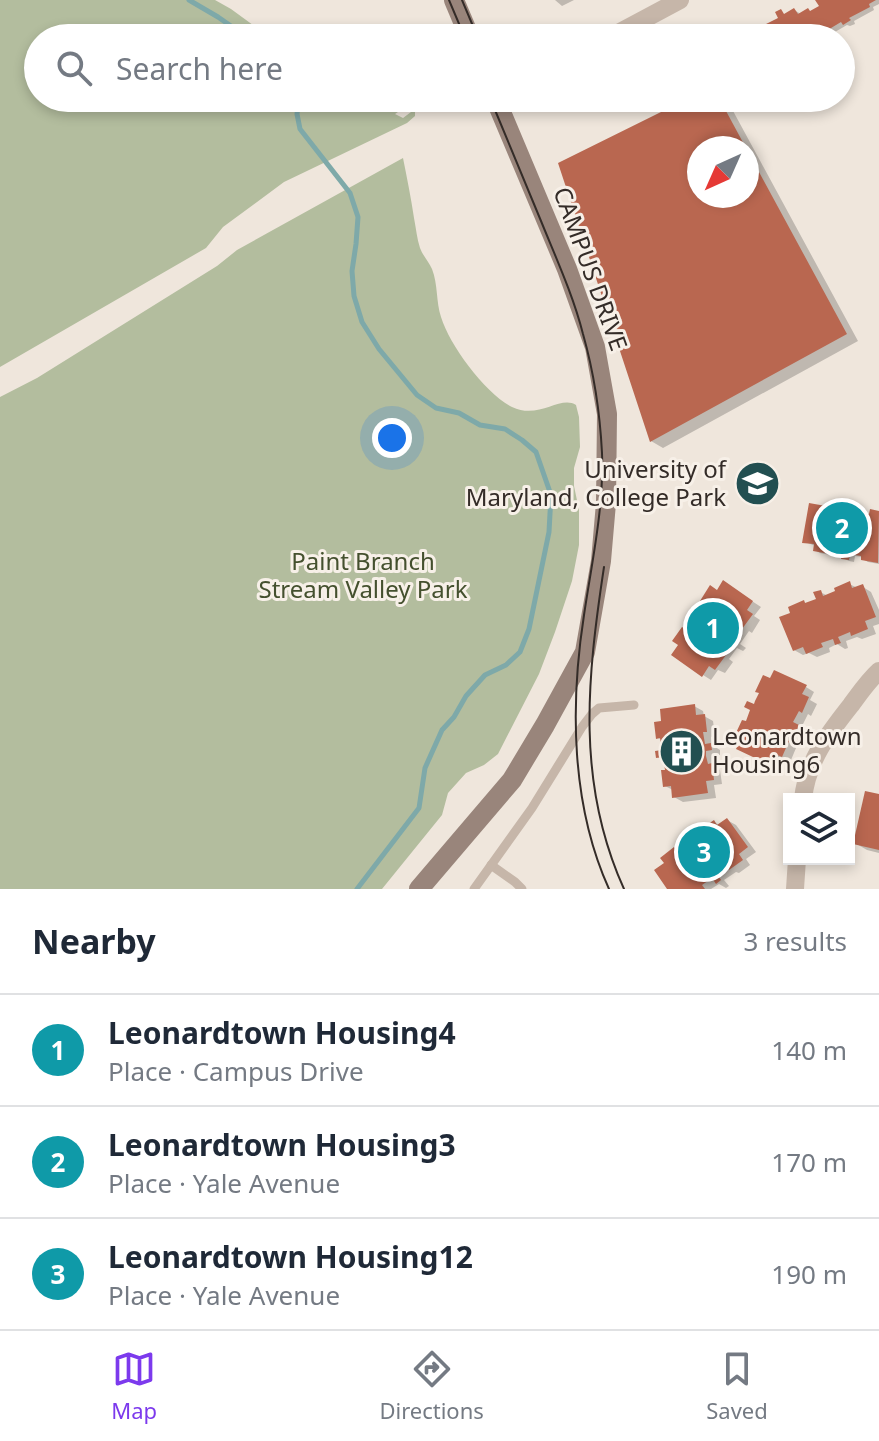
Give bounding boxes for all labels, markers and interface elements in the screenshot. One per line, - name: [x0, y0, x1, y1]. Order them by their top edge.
- search box: [24, 24, 855, 112]
- icon: search: [52, 46, 96, 90]
- text: Search here: [116, 48, 283, 89]
- north arrow: [687, 136, 759, 208]
- street label: CAMPUS DRIVE: [546, 182, 636, 355]
- your location: [372, 418, 412, 458]
- place label: University of Maryland, College Park: [466, 452, 728, 513]
- school or university icon: University of Maryland, College Park: [733, 460, 781, 508]
- pin: 2: [816, 498, 868, 558]
- park label: Paint Branch Stream Valley Park: [259, 544, 468, 605]
- pin: 1: [687, 598, 739, 658]
- place label: Leonardtown Housing6: [712, 719, 862, 780]
- building icon: Leonardtown Housing6: [657, 727, 705, 775]
- map controls: [783, 793, 855, 865]
- button: layers: [783, 793, 855, 865]
- pin: 3: [678, 822, 730, 882]
- text: Nearby: [32, 918, 156, 964]
- text: 3 results: [743, 923, 847, 959]
- text: Leonardtown Housing4: [108, 1012, 456, 1053]
- text: 1: [51, 1032, 65, 1068]
- text: 140 m: [771, 1032, 847, 1068]
- text: Place · Campus Drive: [108, 1053, 364, 1089]
- text: Leonardtown Housing3: [108, 1124, 456, 1165]
- text: 2: [51, 1144, 65, 1180]
- text: 170 m: [771, 1144, 847, 1180]
- text: Place · Yale Avenue: [108, 1165, 340, 1201]
- text: Leonardtown Housing12: [108, 1236, 473, 1277]
- text: 3: [51, 1256, 65, 1292]
- text: 190 m: [771, 1256, 847, 1292]
- text: Place · Yale Avenue: [108, 1277, 340, 1313]
- tab: Map: [111, 1347, 157, 1425]
- tab: Directions: [379, 1347, 484, 1425]
- tab: Saved: [706, 1347, 768, 1425]

